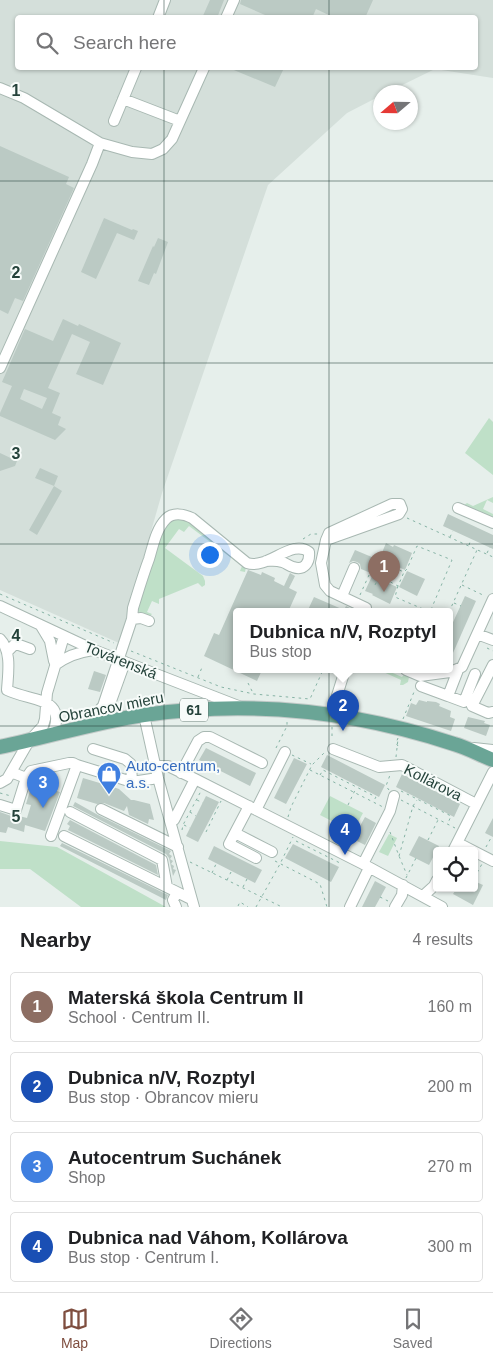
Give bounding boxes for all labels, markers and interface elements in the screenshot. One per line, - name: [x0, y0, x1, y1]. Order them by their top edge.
- search box: [15, 15, 478, 70]
- icon: search: [33, 29, 61, 57]
- text: Search here: [73, 32, 177, 53]
- text: 1: [12, 82, 21, 99]
- north arrow: [373, 85, 418, 130]
- text: 2: [12, 264, 21, 281]
- text: 3: [12, 445, 21, 462]
- your location: [197, 542, 223, 568]
- pin: 1: [368, 551, 400, 592]
- popup: [233, 608, 453, 673]
- text: Dubnica n/V, Rozptyl: [249, 621, 437, 642]
- text: 4: [12, 627, 21, 644]
- street label: Továrenská: [82, 638, 160, 682]
- text: Bus stop: [249, 643, 312, 660]
- street label: Obrancov mieru: [57, 688, 165, 726]
- pin: 2: [327, 690, 359, 731]
- road number: 61: [180, 698, 208, 722]
- place label: Auto-centrum, a.s.: [126, 757, 220, 791]
- street label: Kollárova: [401, 760, 465, 804]
- shop icon: Auto-centrum, a.s.: [96, 761, 122, 795]
- pin: 3: [27, 767, 59, 808]
- text: 5: [12, 808, 21, 825]
- pin: 4: [329, 814, 361, 855]
- map controls: [433, 847, 478, 892]
- button: locate: [433, 847, 478, 892]
- text: Nearby: [20, 928, 91, 951]
- text: 4 results: [413, 931, 473, 948]
- text: Materská škola Centrum II: [68, 987, 303, 1008]
- text: 1: [33, 998, 41, 1015]
- text: 160 m: [428, 998, 472, 1015]
- text: School · Centrum II.: [68, 1009, 210, 1026]
- text: Dubnica n/V, Rozptyl: [68, 1067, 255, 1088]
- text: 2: [33, 1078, 41, 1095]
- text: 200 m: [428, 1078, 472, 1095]
- text: Bus stop · Obrancov mieru: [68, 1089, 258, 1106]
- text: Autocentrum Suchánek: [68, 1147, 281, 1168]
- text: 3: [33, 1158, 41, 1175]
- text: 270 m: [428, 1158, 472, 1175]
- text: Shop: [68, 1169, 105, 1186]
- text: Dubnica nad Váhom, Kollárova: [68, 1227, 348, 1248]
- text: 4: [33, 1238, 41, 1255]
- text: 300 m: [428, 1238, 472, 1255]
- text: Bus stop · Centrum I.: [68, 1249, 219, 1266]
- tab: Map: [61, 1305, 89, 1351]
- tab: Directions: [210, 1305, 272, 1351]
- tab: Saved: [393, 1305, 432, 1351]

